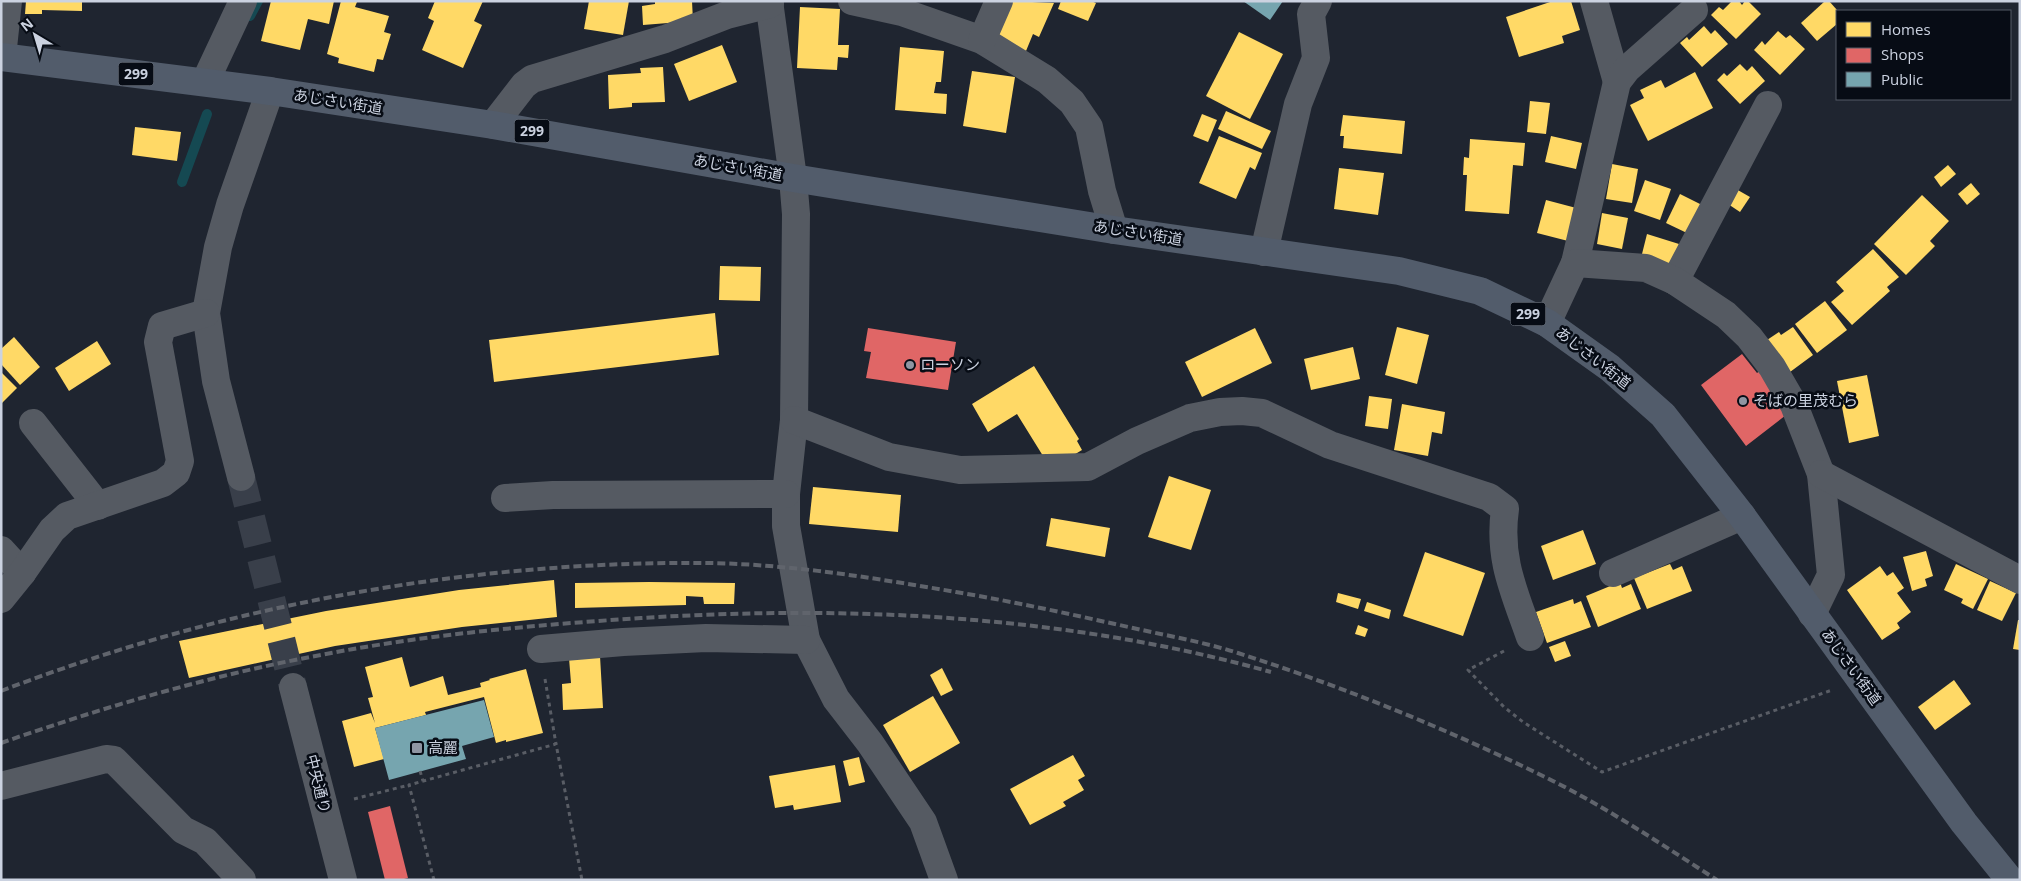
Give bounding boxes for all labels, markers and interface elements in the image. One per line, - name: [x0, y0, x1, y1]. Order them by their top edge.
- north arrow: [10, 10, 60, 60]
- legend: [1836, 10, 2011, 100]
- text: N: [16, 13, 37, 35]
- text: Homes: [1881, 19, 1931, 39]
- text: Shops: [1881, 44, 1924, 64]
- road number: 299: [118, 62, 154, 86]
- text: Public: [1881, 69, 1923, 89]
- street label: あじさい街道: [292, 84, 384, 118]
- road number: 299: [514, 120, 550, 142]
- street label: あじさい街道: [692, 149, 784, 185]
- street label: あじさい街道: [1092, 215, 1184, 249]
- road number: 299: [1510, 302, 1546, 326]
- street label: あじさい街道: [1552, 322, 1635, 393]
- place label: ローソン: [920, 354, 980, 374]
- marker: ローソン: [904, 359, 916, 371]
- place label: そばの里茂むら: [1753, 390, 1858, 410]
- marker: そばの里茂むら: [1737, 395, 1749, 407]
- street label: あじさい街道: [1817, 624, 1886, 709]
- place label: 高麗: [428, 737, 458, 757]
- marker: 高麗: [410, 741, 424, 755]
- street label: 中央通り: [302, 752, 336, 815]

